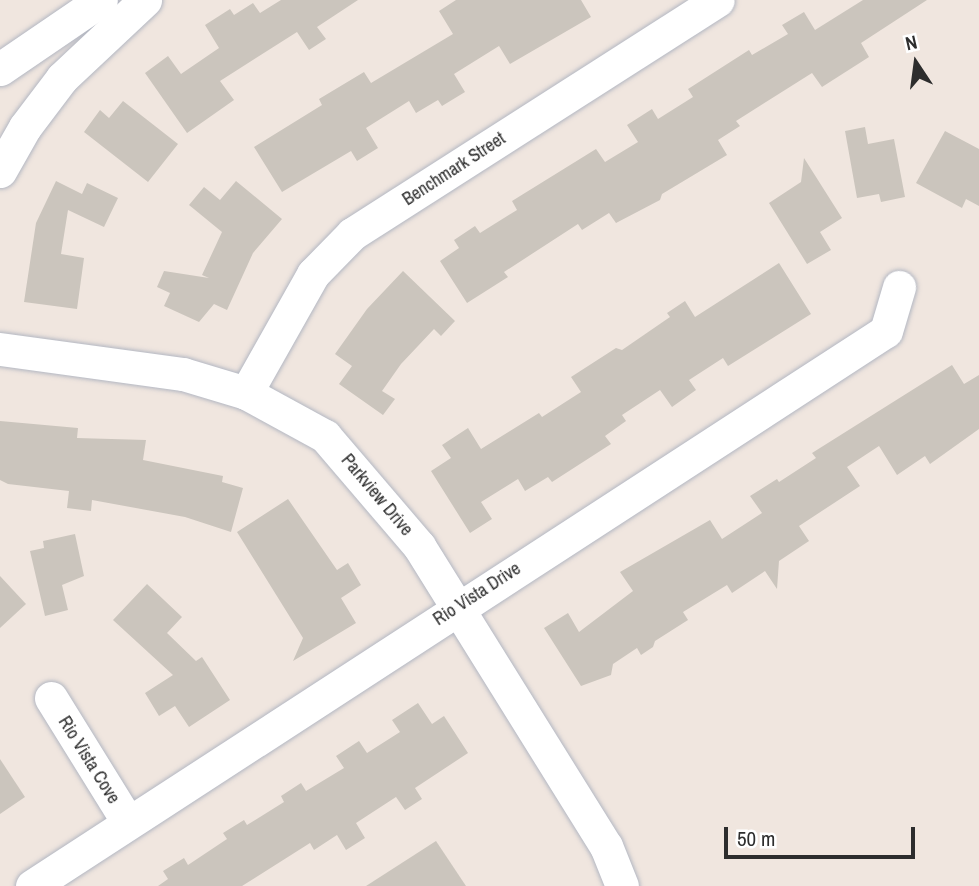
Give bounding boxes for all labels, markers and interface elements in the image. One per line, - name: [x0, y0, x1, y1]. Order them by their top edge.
- north arrow: [881, 28, 951, 98]
- text: N: [903, 29, 920, 56]
- street label: Benchmark Street: [399, 128, 509, 210]
- street label: Parkview Drive: [337, 450, 417, 540]
- street label: Rio Vista Drive: [429, 558, 525, 630]
- street label: Rio Vista Cove: [54, 712, 124, 808]
- scale bar: [727, 812, 918, 856]
- text: 50 m: [737, 824, 775, 853]

